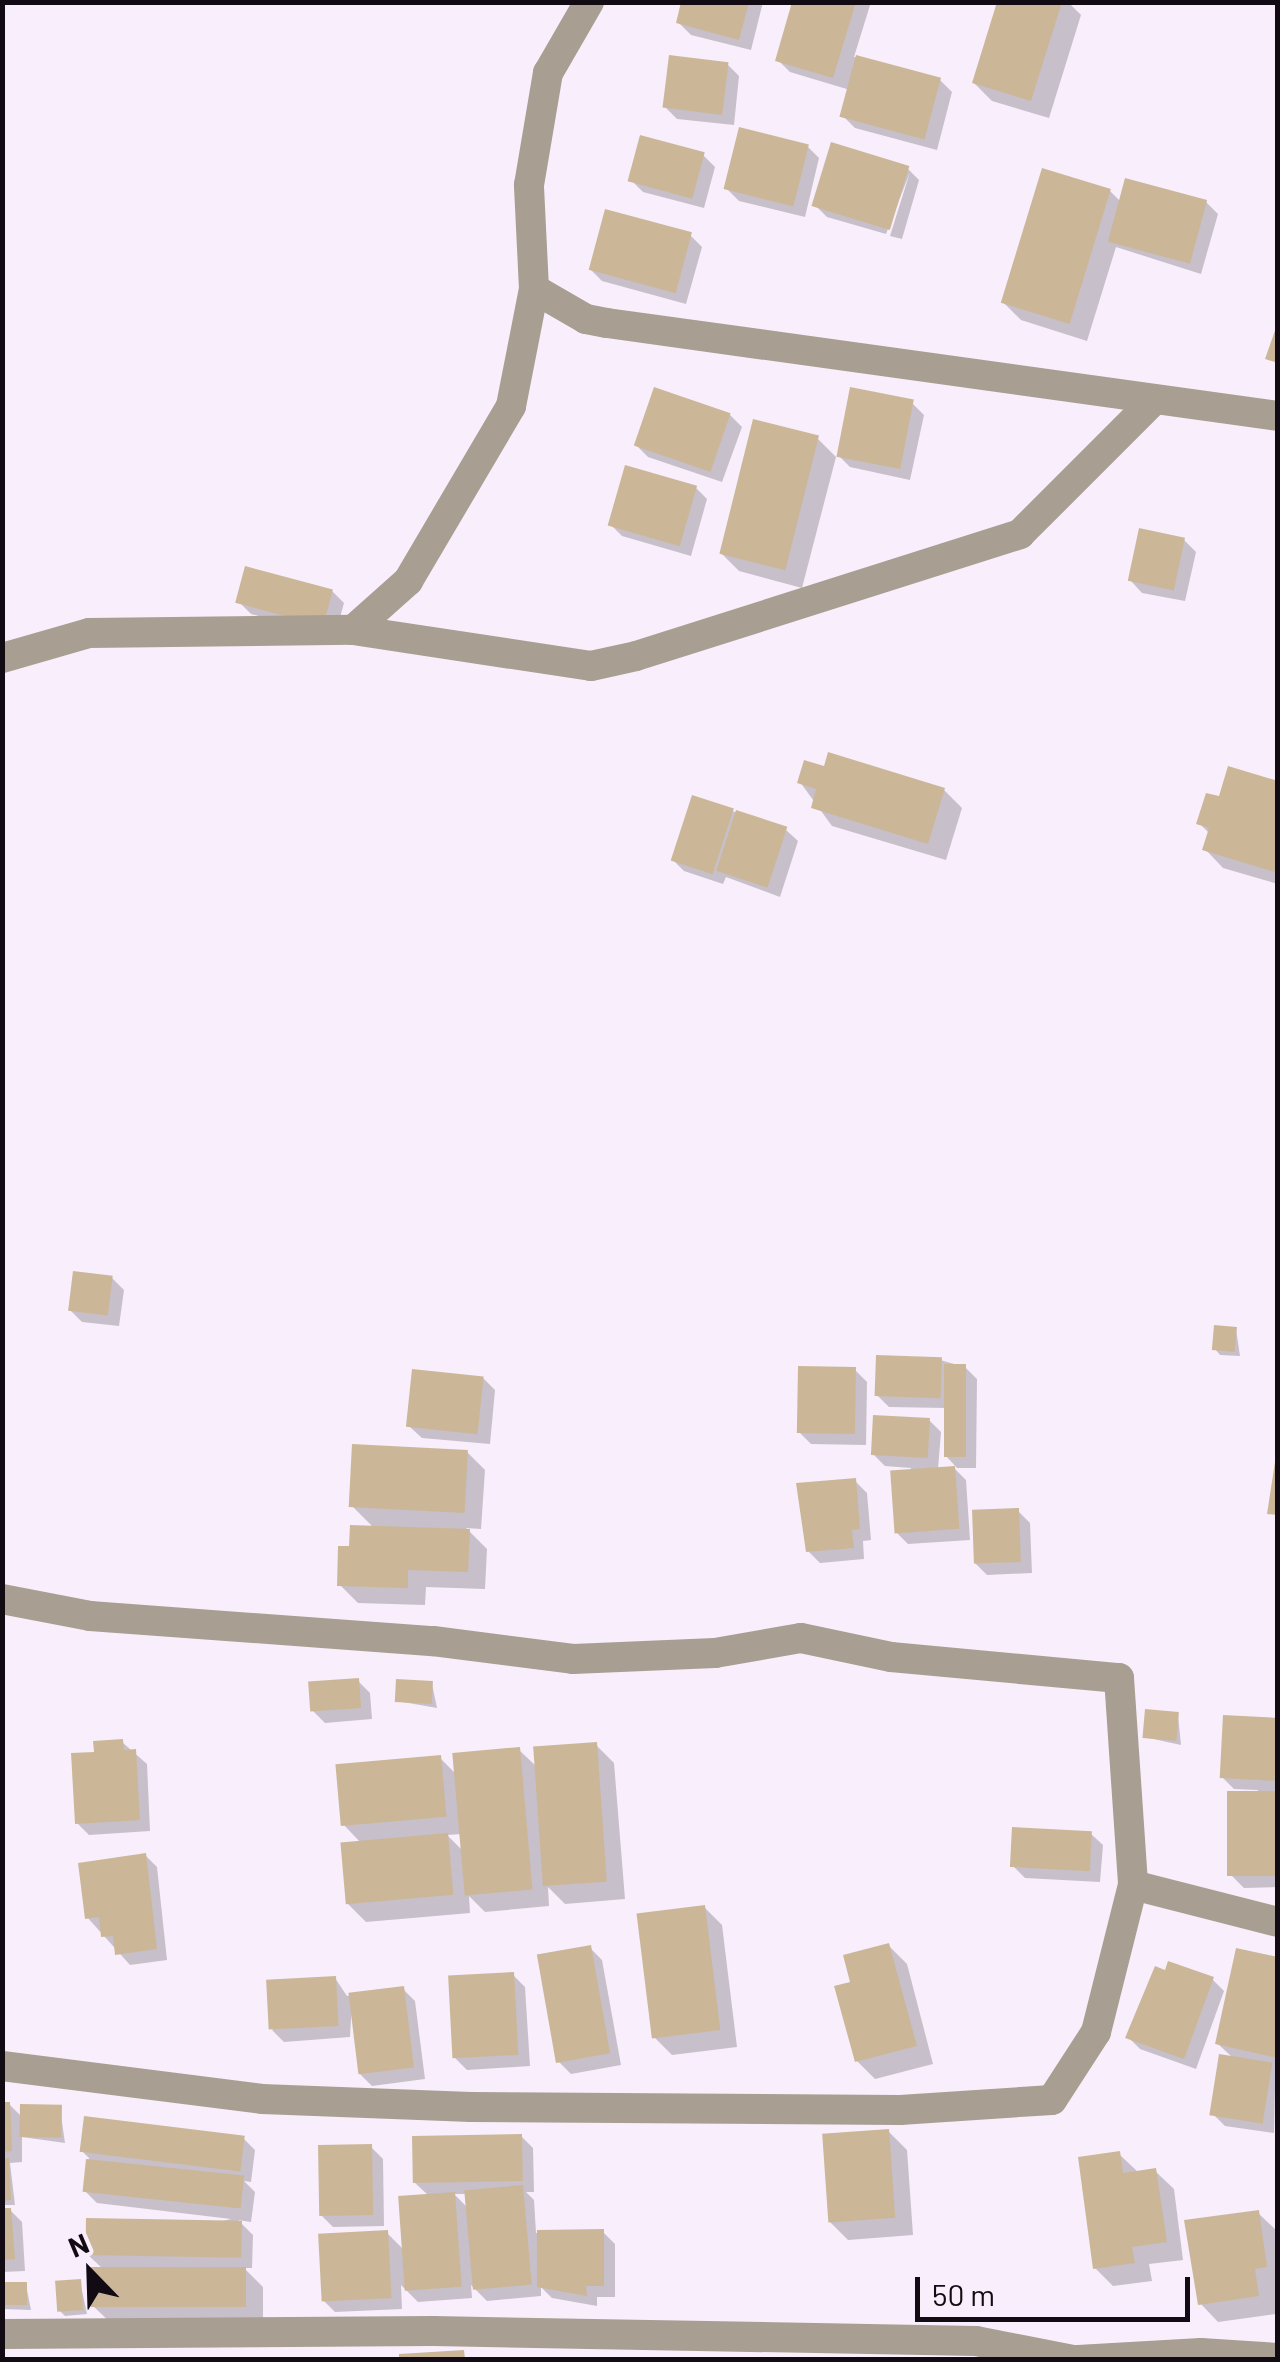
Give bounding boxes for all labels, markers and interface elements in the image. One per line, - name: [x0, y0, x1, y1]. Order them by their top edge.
- north arrow: [40, 2222, 140, 2322]
- text: N: [63, 2225, 93, 2264]
- scale bar: [920, 2257, 1195, 2319]
- text: 50 m: [932, 2276, 995, 2312]

